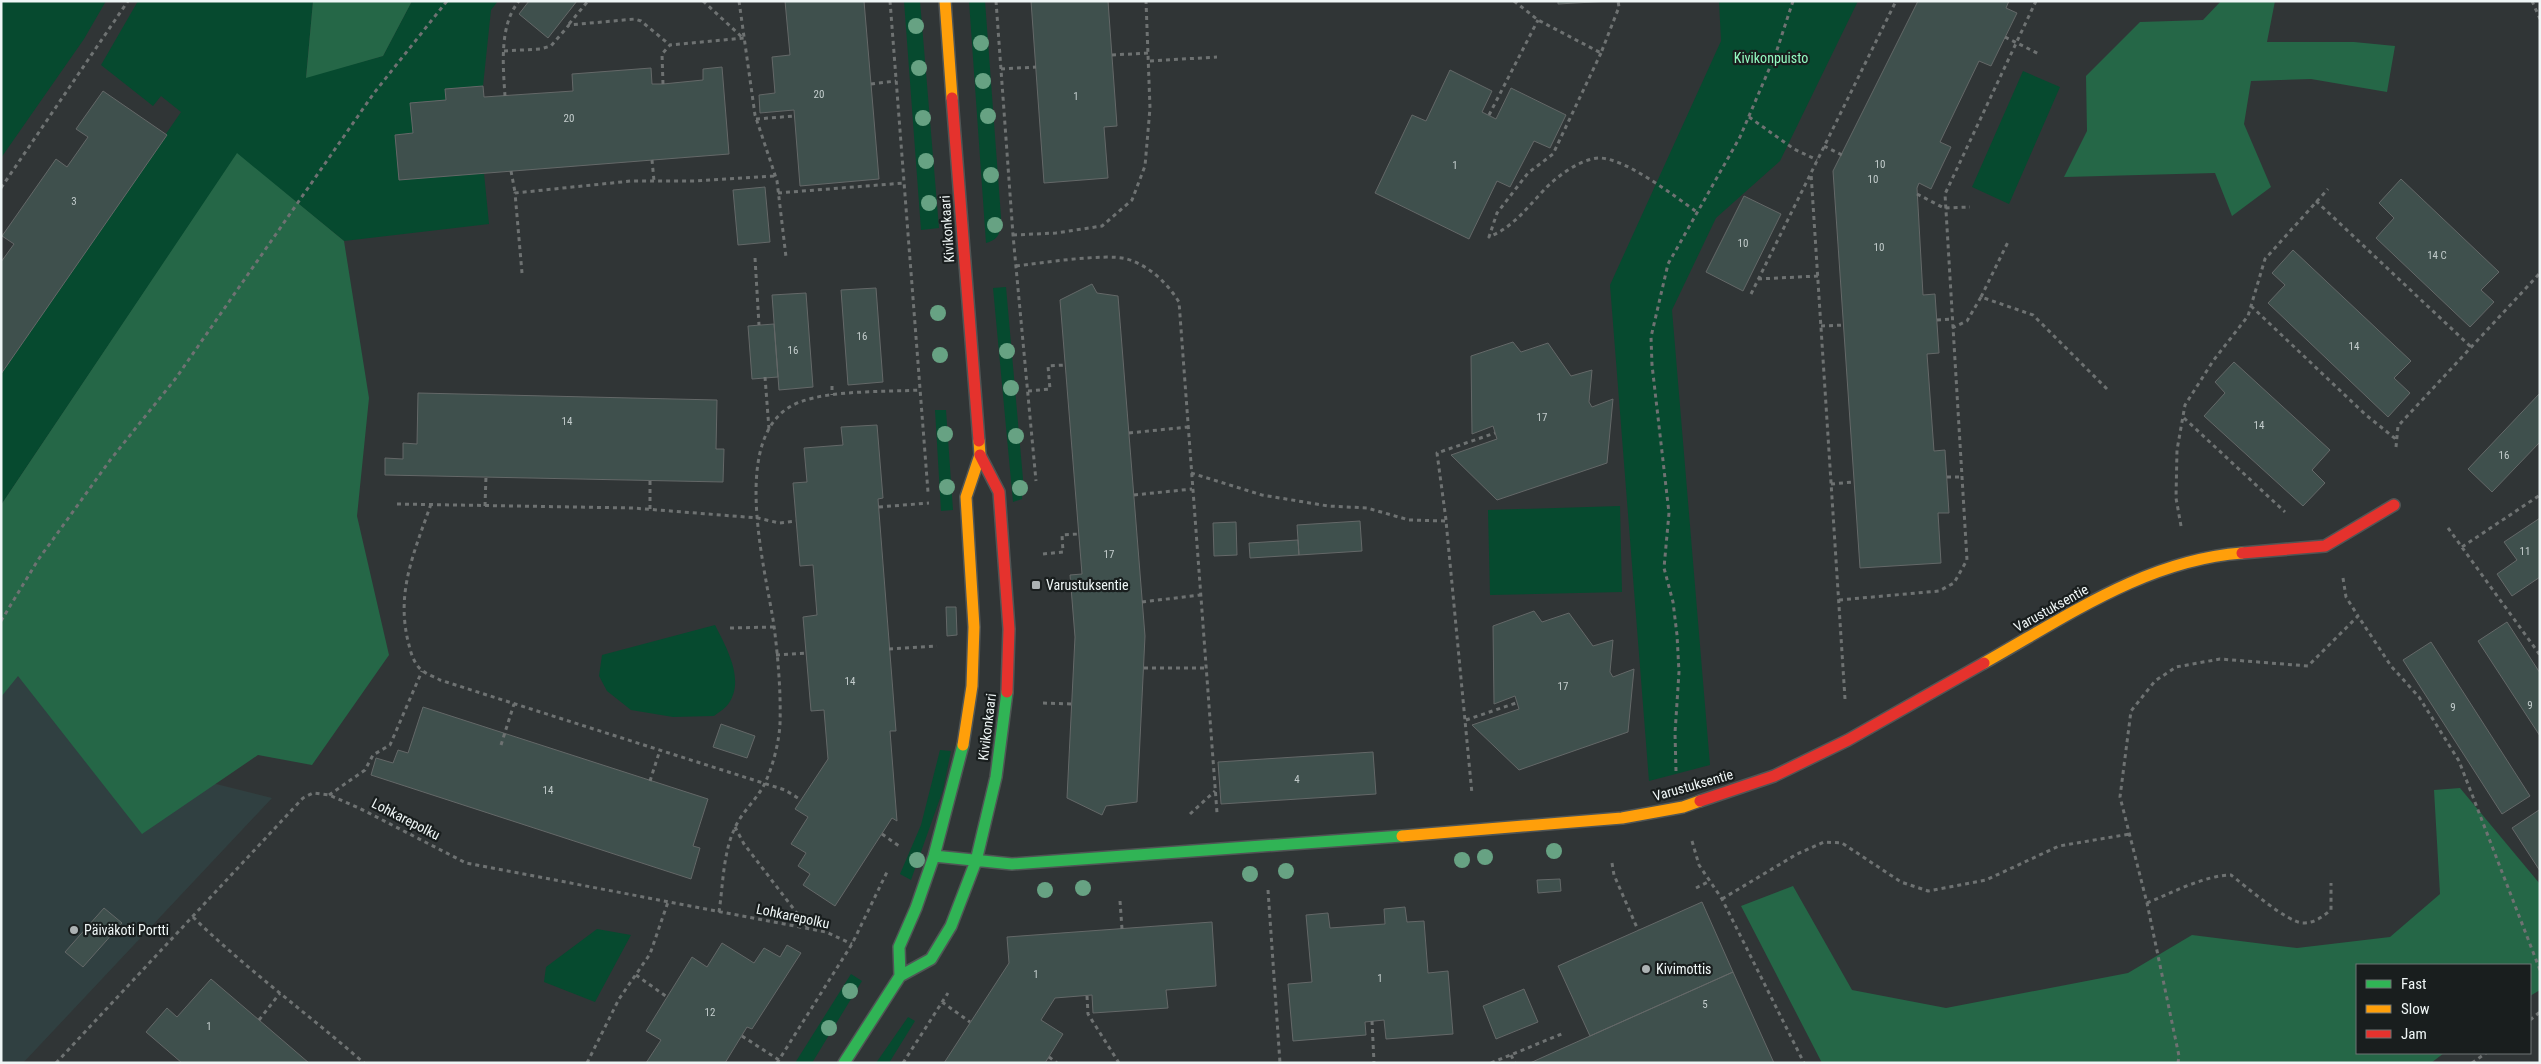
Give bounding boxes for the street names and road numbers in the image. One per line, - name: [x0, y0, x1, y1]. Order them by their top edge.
- street label: Kivikonkaari: [937, 195, 957, 263]
- street label: Varustuksentie: [2011, 581, 2091, 635]
- street label: Kivikonkaari: [975, 693, 999, 761]
- street label: Varustuksentie: [1651, 766, 1735, 804]
- street label: Lohkarepolku: [369, 795, 443, 843]
- street label: Lohkarepolku: [755, 900, 831, 932]

